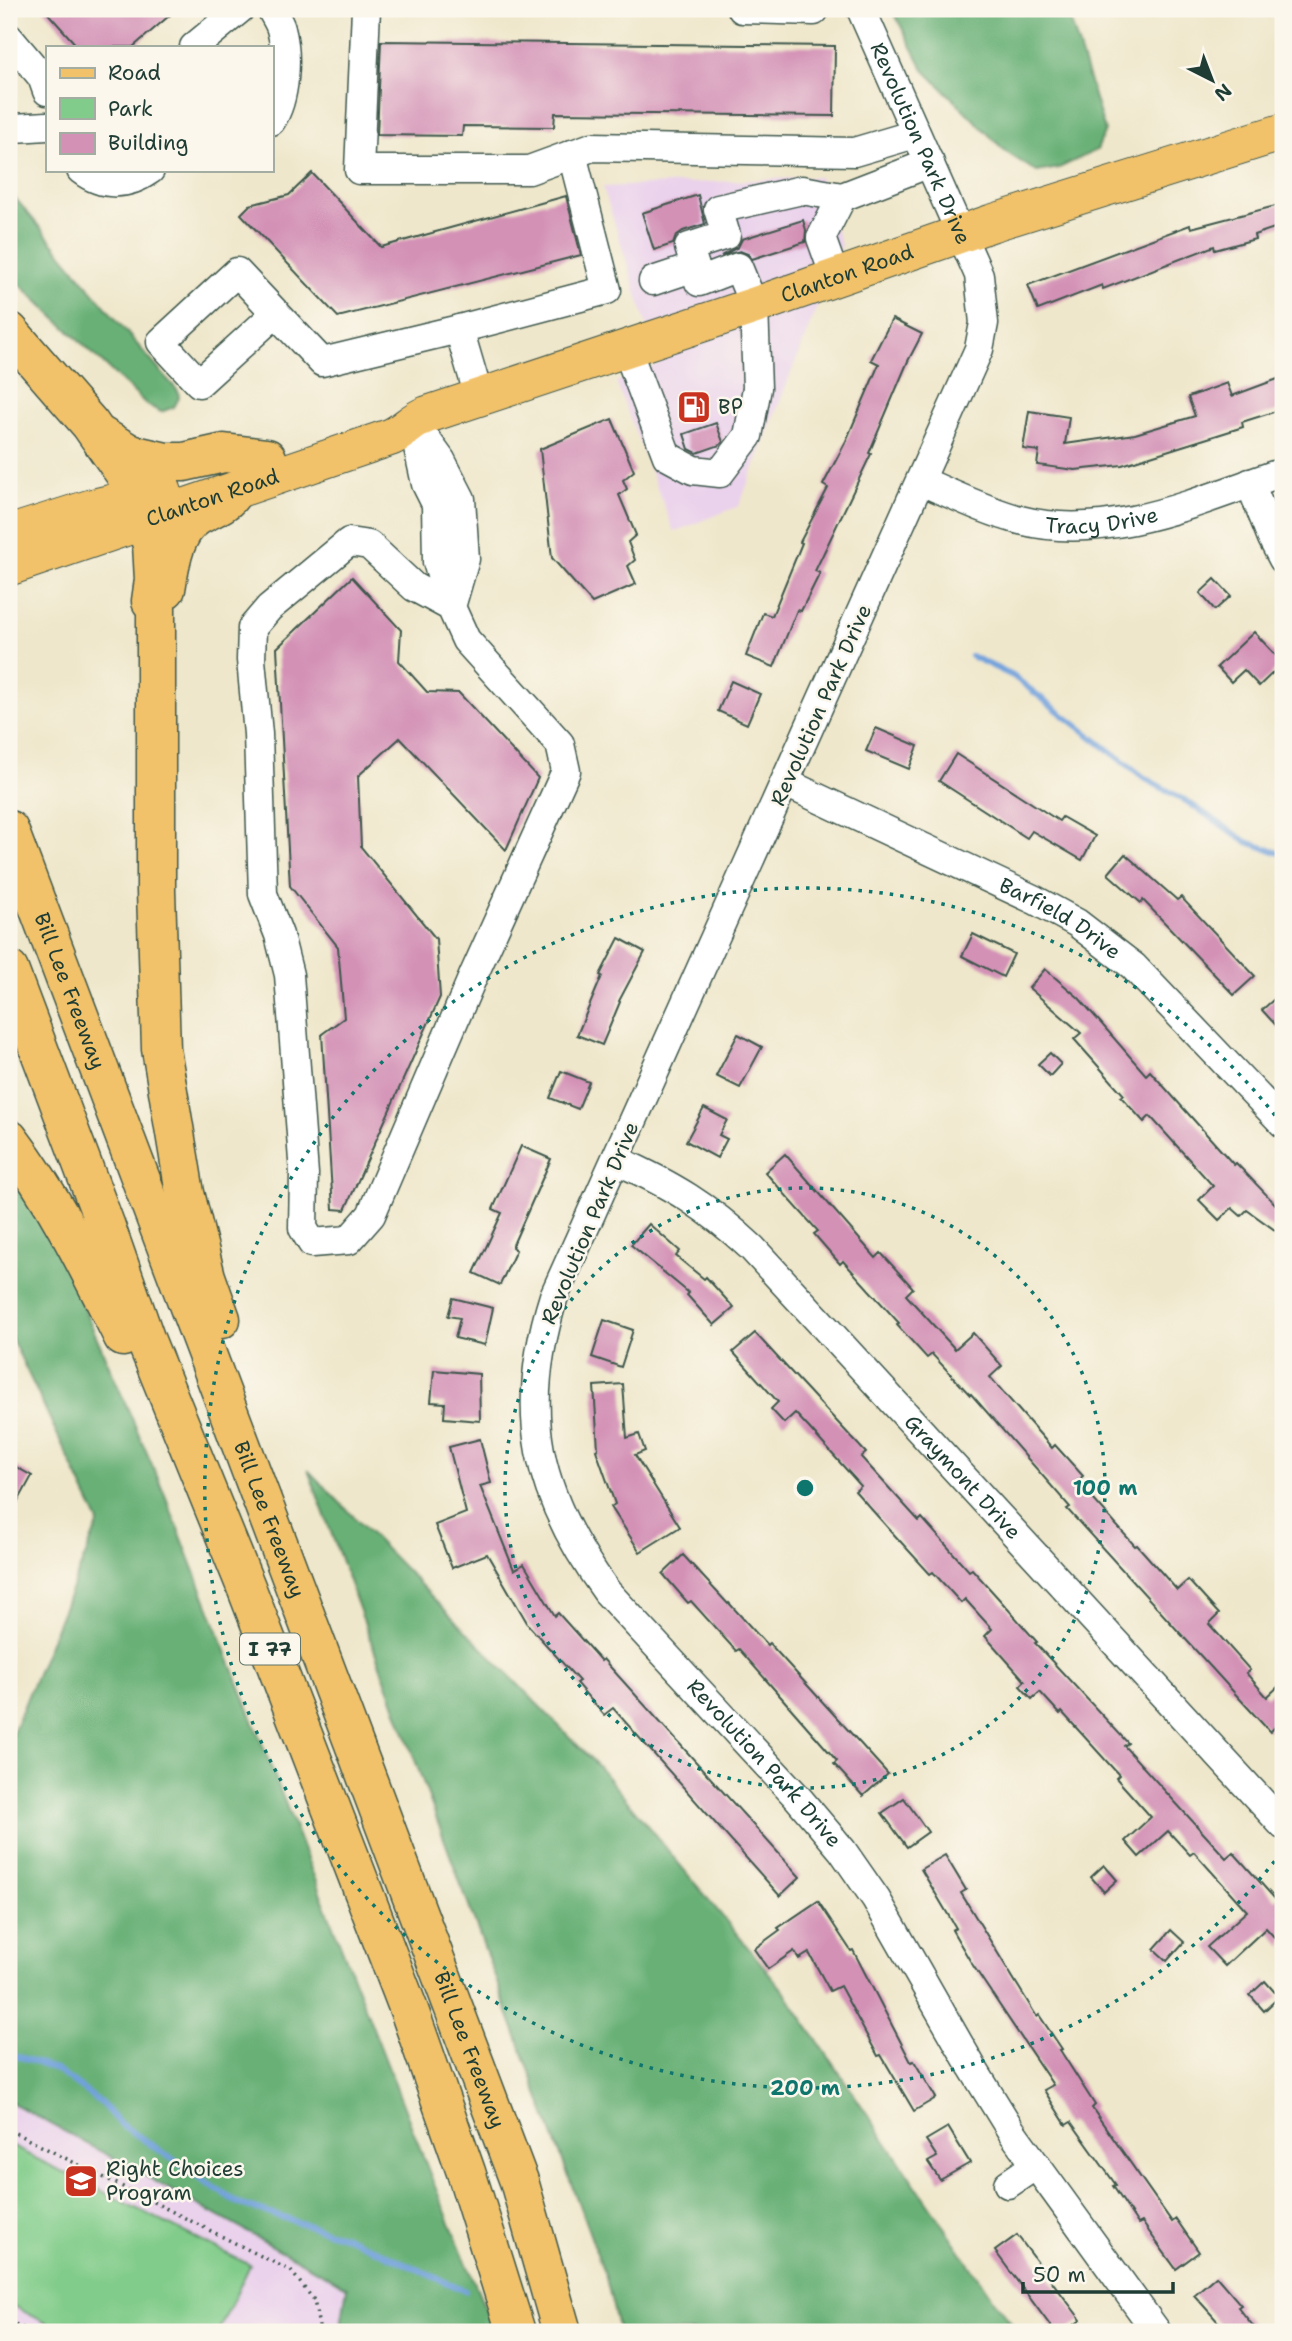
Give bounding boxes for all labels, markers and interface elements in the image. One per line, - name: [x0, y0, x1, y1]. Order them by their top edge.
- street label: Revolution Park Drive: [864, 38, 978, 249]
- legend: [46, 46, 273, 172]
- north arrow: [1176, 46, 1246, 116]
- text: Road: [108, 59, 161, 87]
- text: N: [1209, 78, 1237, 107]
- text: Park: [108, 95, 153, 123]
- text: Building: [108, 129, 188, 157]
- street label: Clanton Road: [777, 238, 917, 310]
- fuel station icon: BP: [675, 388, 713, 426]
- place label: BP: [718, 393, 743, 421]
- street label: Clanton Road: [142, 462, 283, 533]
- street label: Tracy Drive: [1044, 501, 1161, 541]
- street label: Revolution Park Drive: [764, 600, 878, 810]
- street label: Barfield Drive: [995, 871, 1127, 966]
- street label: Bill Lee Freeway: [27, 909, 112, 1073]
- street label: Revolution Park Drive: [535, 1117, 645, 1329]
- street label: Graymont Drive: [898, 1408, 1027, 1545]
- street label: Bill Lee Freeway: [227, 1437, 312, 1602]
- text: 100 m: [1073, 1474, 1137, 1502]
- centre of rings: [793, 1476, 817, 1500]
- road number: I 77: [240, 1634, 300, 1665]
- street label: Revolution Park Drive: [681, 1673, 848, 1853]
- street label: Bill Lee Freeway: [427, 1968, 512, 2132]
- text: 200 m: [770, 2074, 840, 2102]
- place label: Right Choices Program: [106, 2155, 244, 2207]
- school or university icon: Right Choices Program: [62, 2162, 100, 2200]
- scale bar: [1023, 2250, 1173, 2294]
- text: 50 m: [1033, 2261, 1086, 2289]

